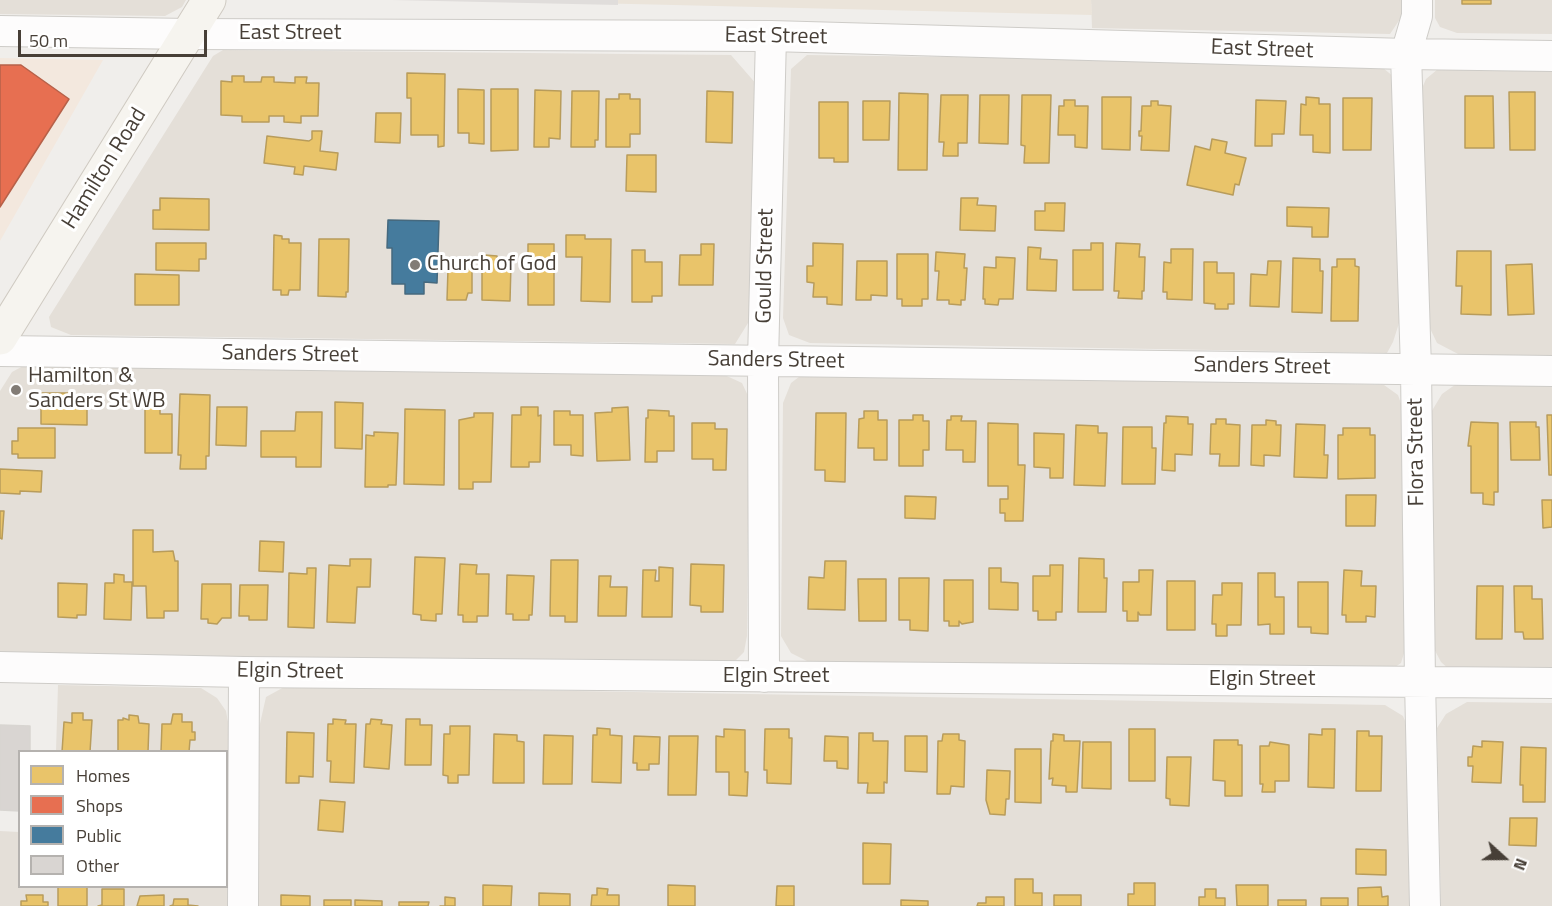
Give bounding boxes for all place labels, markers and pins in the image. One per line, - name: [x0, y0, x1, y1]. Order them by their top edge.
- place label: Church of God: [427, 252, 557, 278]
- marker: Church of God: [408, 258, 422, 272]
- place label: Hamilton & Sanders St WB: [28, 364, 166, 416]
- marker: Hamilton & Sanders St WB: [9, 383, 23, 397]

